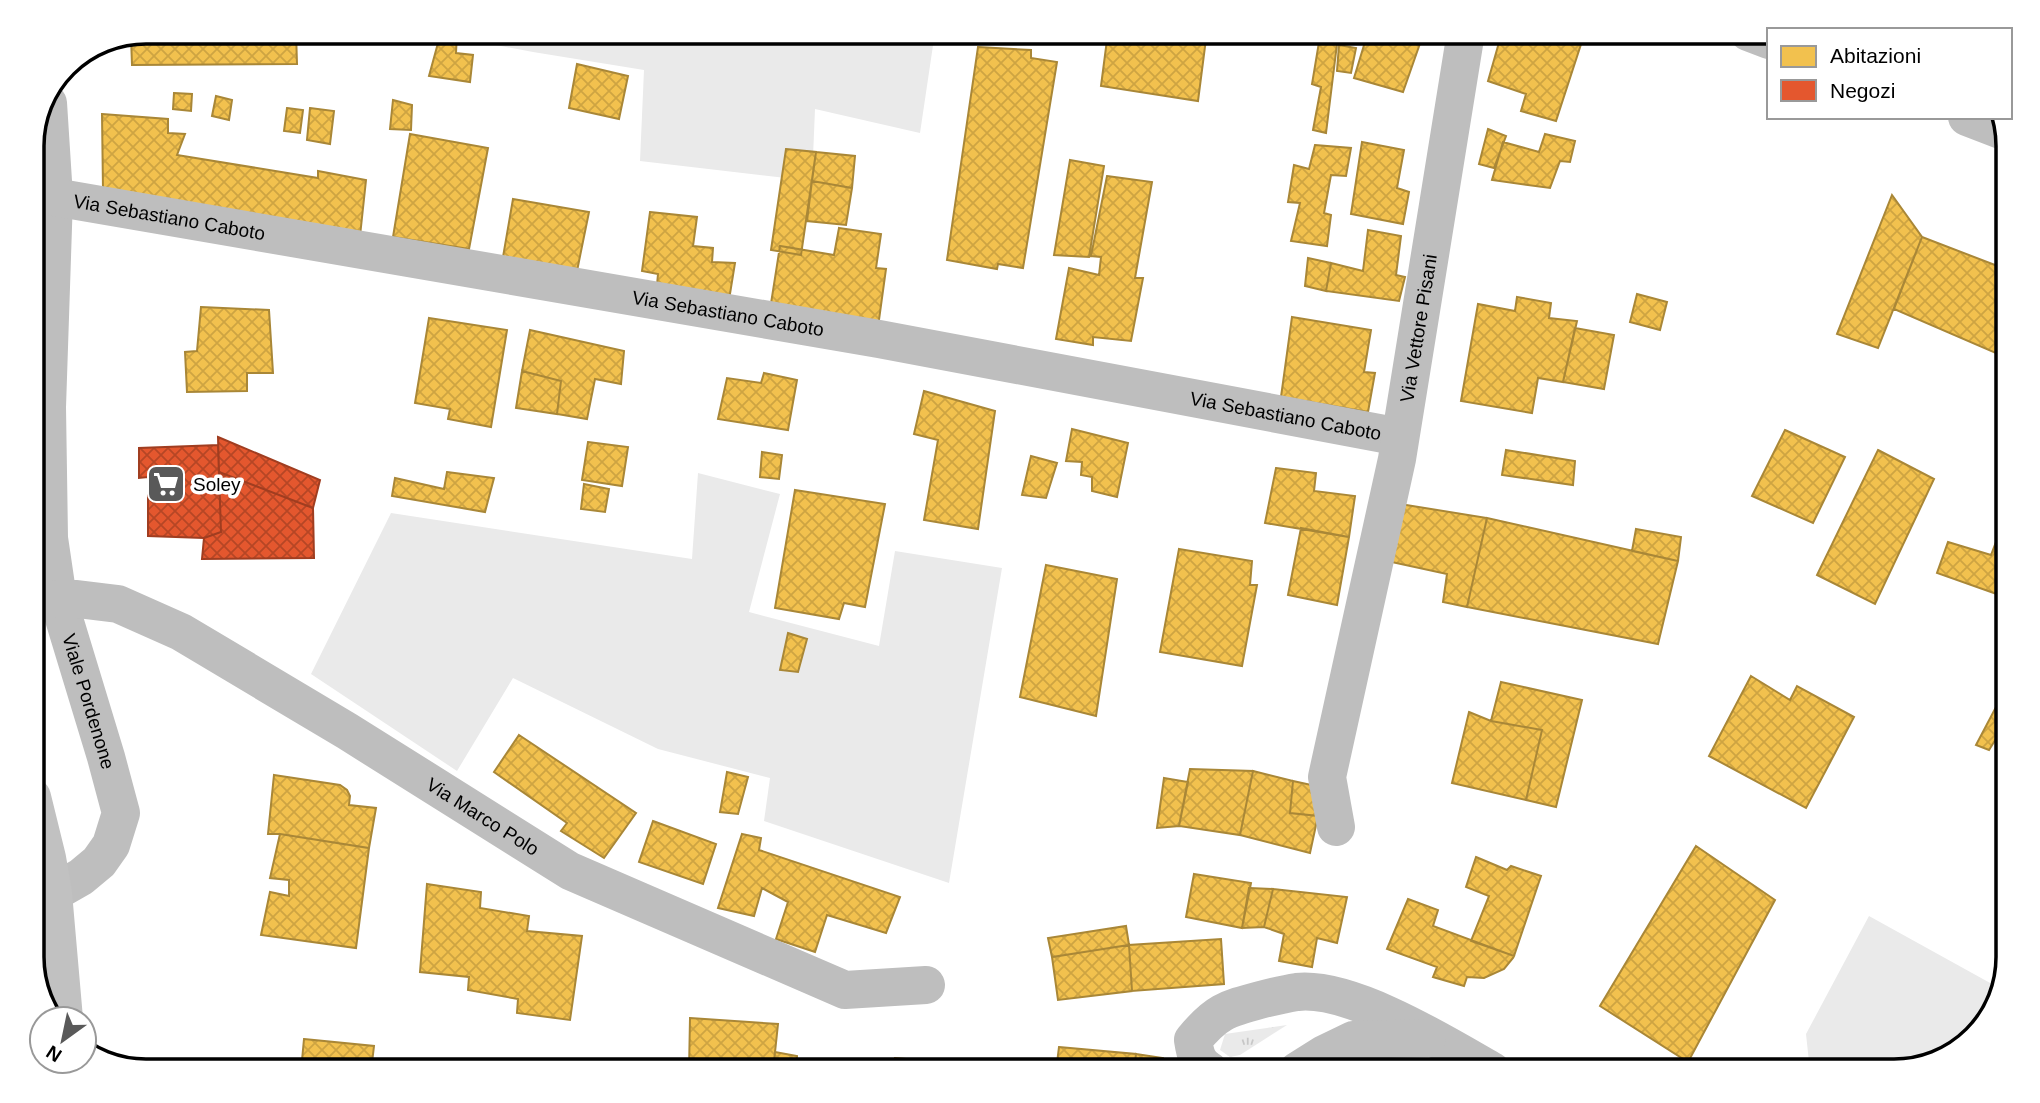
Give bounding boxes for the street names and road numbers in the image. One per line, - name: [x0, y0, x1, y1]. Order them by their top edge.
- street label: Via Sebastiano Caboto: [72, 190, 267, 244]
- street label: Via Vettore Pisani: [1396, 253, 1440, 404]
- street label: Via Sebastiano Caboto: [631, 286, 826, 340]
- street label: Via Sebastiano Caboto: [1188, 387, 1383, 444]
- street label: Viale Pordenone: [59, 631, 119, 771]
- street label: Via Marco Polo: [423, 773, 543, 859]

